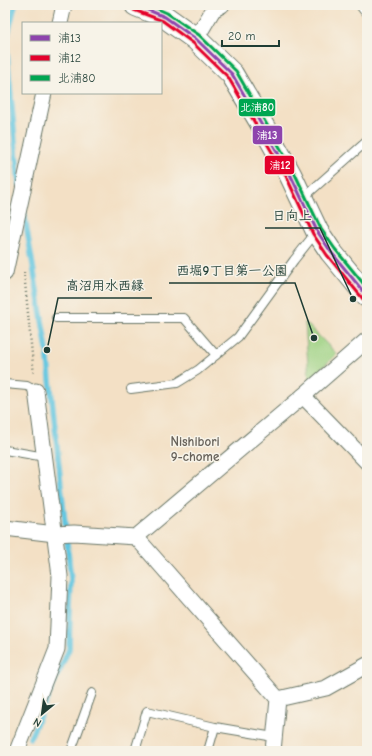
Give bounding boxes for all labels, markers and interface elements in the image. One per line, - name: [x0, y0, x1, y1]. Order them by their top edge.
- legend: [22, 22, 162, 94]
- scale bar: [222, 22, 279, 48]
- text: 20 m: [228, 29, 256, 43]
- text: 浦13: [58, 31, 81, 45]
- text: 浦12: [58, 51, 81, 65]
- text: 北浦80: [58, 71, 96, 85]
- line badge: 北浦80: [238, 98, 276, 117]
- text: 北浦80: [240, 101, 274, 114]
- line badge: 浦13: [252, 125, 283, 145]
- text: 浦13: [257, 129, 277, 142]
- line badge: 浦12: [264, 155, 295, 175]
- text: 浦12: [270, 159, 291, 172]
- callout: 日向上: [265, 203, 320, 228]
- text: 日向上: [272, 208, 312, 223]
- callout: 西堀9丁目第一公園: [169, 258, 295, 283]
- text: 西堀9丁目第一公園: [177, 263, 287, 278]
- callout: 高沼用水西縁: [58, 273, 152, 298]
- text: 高沼用水西縁: [66, 278, 144, 293]
- district label: Nishibori 9-chome: [170, 434, 220, 464]
- north arrow: [22, 694, 62, 734]
- text: N: [31, 715, 44, 730]

